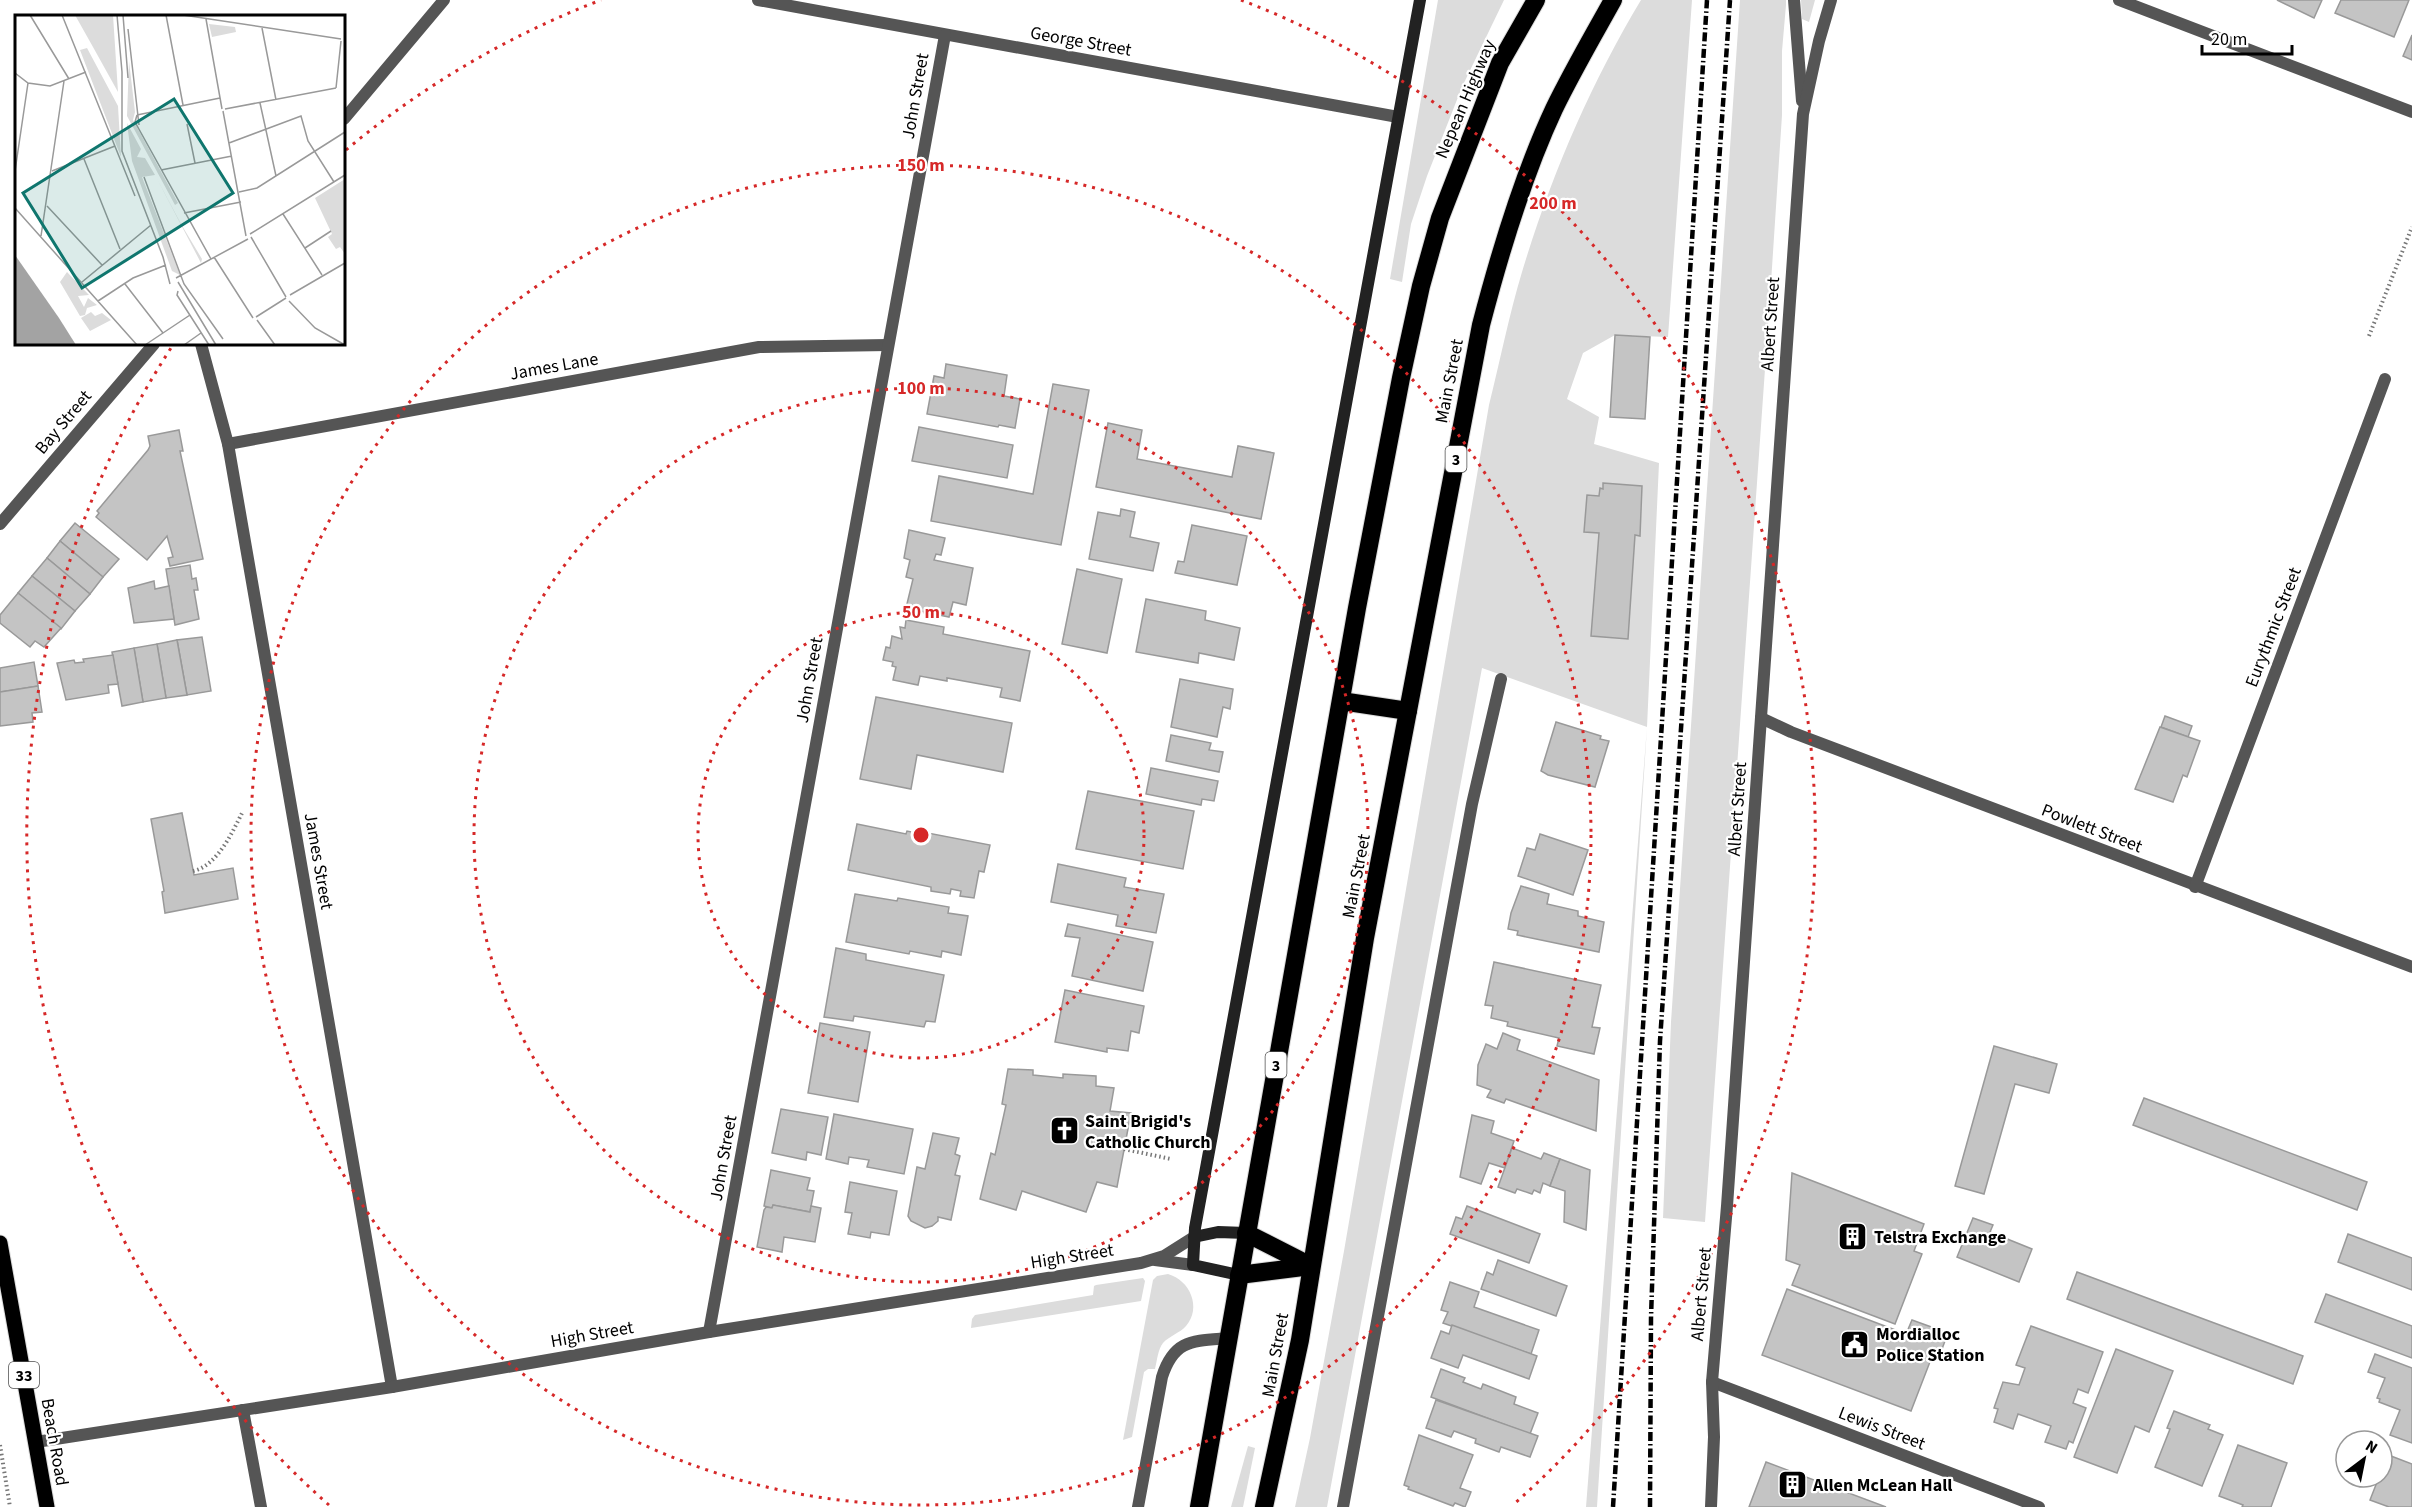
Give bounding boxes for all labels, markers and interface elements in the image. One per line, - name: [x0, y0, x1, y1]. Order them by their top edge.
- inset map: [15, 15, 345, 345]
- scale bar: [2202, 18, 2292, 56]
- street label: George Street: [1028, 20, 1133, 63]
- text: 20 m: [2211, 27, 2247, 52]
- street label: Nepean Highway: [1429, 35, 1502, 163]
- street label: John Street: [896, 51, 935, 141]
- text: 150 m: [897, 153, 945, 178]
- text: 200 m: [1529, 191, 1577, 216]
- street label: Albert Street: [1755, 276, 1786, 372]
- street label: Main Street: [1429, 337, 1470, 425]
- street label: James Lane: [508, 346, 600, 387]
- text: 100 m: [897, 376, 945, 401]
- street label: Bay Street: [29, 385, 98, 460]
- road number: 3: [1446, 446, 1466, 472]
- street label: Eurythmic Street: [2239, 564, 2308, 691]
- text: 50 m: [902, 600, 940, 625]
- street label: John Street: [790, 635, 829, 725]
- street label: Albert Street: [1722, 761, 1753, 857]
- street label: Powlett Street: [2038, 798, 2146, 859]
- street label: James Street: [298, 811, 339, 911]
- centre of rings: [911, 825, 931, 845]
- street label: Main Street: [1336, 832, 1377, 920]
- road number: 3: [1266, 1052, 1286, 1078]
- place label: Saint Brigid's Catholic Church: [1085, 1109, 1211, 1155]
- street label: John Street: [704, 1113, 743, 1203]
- church icon: Saint Brigid's Catholic Church: [1048, 1115, 1080, 1147]
- building icon: Telstra Exchange: [1837, 1221, 1869, 1253]
- place label: Telstra Exchange: [1874, 1225, 2006, 1250]
- street label: High Street: [1029, 1238, 1115, 1275]
- street label: Albert Street: [1685, 1246, 1718, 1342]
- street label: Main Street: [1256, 1311, 1295, 1399]
- street label: High Street: [549, 1315, 635, 1354]
- place label: Mordialloc Police Station: [1876, 1322, 1985, 1368]
- public building icon: Mordialloc Police Station: [1839, 1328, 1871, 1360]
- road number: 33: [9, 1362, 39, 1388]
- street label: Beach Road: [35, 1396, 75, 1488]
- street label: Lewis Street: [1835, 1400, 1929, 1456]
- north arrow: [2334, 1429, 2394, 1489]
- text: N: [2361, 1435, 2382, 1459]
- building icon: Allen McLean Hall: [1776, 1469, 1808, 1501]
- place label: Allen McLean Hall: [1812, 1473, 1952, 1498]

